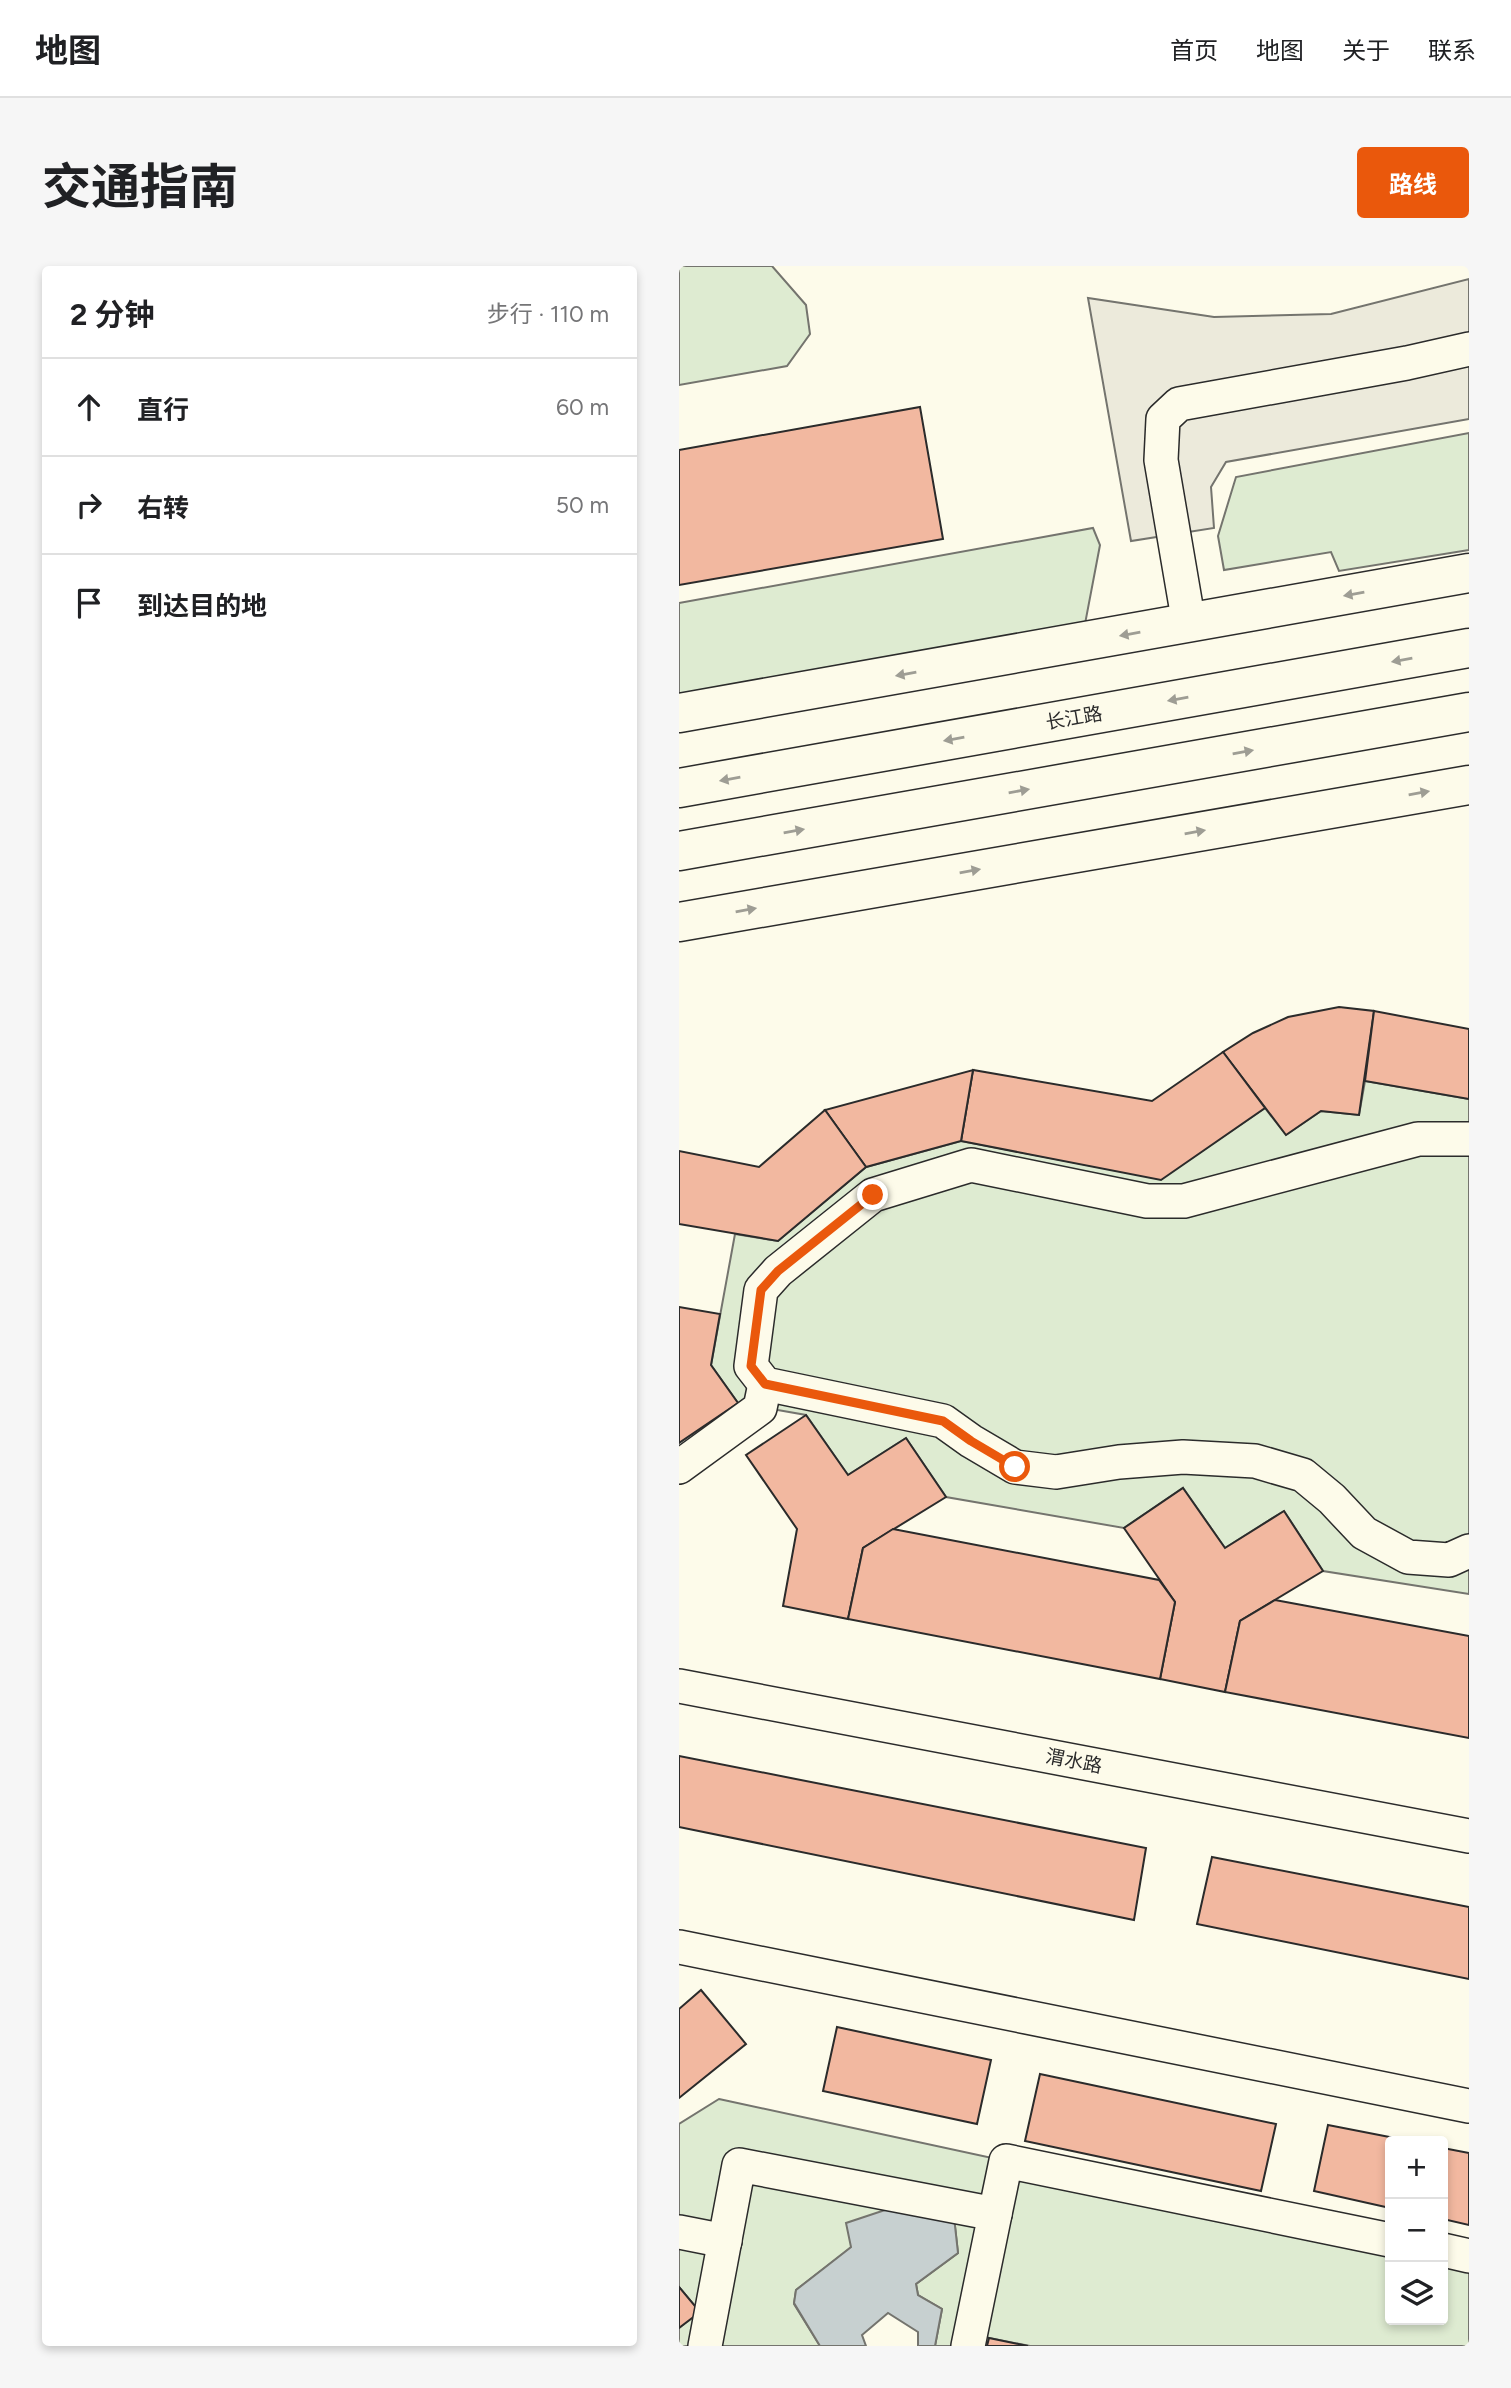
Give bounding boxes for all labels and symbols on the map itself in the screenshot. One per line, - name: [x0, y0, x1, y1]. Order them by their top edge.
- one-way arrow: [1343, 589, 1365, 600]
- one-way arrow: [1119, 629, 1141, 640]
- one-way arrow: [1391, 654, 1413, 665]
- one-way arrow: [895, 668, 917, 679]
- one-way arrow: [1167, 694, 1189, 705]
- street label: 长江路: [1044, 702, 1104, 734]
- one-way arrow: [943, 734, 965, 745]
- one-way arrow: [1232, 746, 1254, 757]
- one-way arrow: [719, 774, 741, 785]
- one-way arrow: [1008, 786, 1030, 797]
- one-way arrow: [1408, 787, 1430, 798]
- one-way arrow: [784, 825, 806, 836]
- one-way arrow: [1184, 826, 1206, 837]
- one-way arrow: [959, 865, 981, 876]
- one-way arrow: [735, 904, 757, 915]
- route end: [857, 1179, 888, 1210]
- route start: [999, 1451, 1030, 1482]
- street label: 渭水路: [1044, 1744, 1104, 1778]

